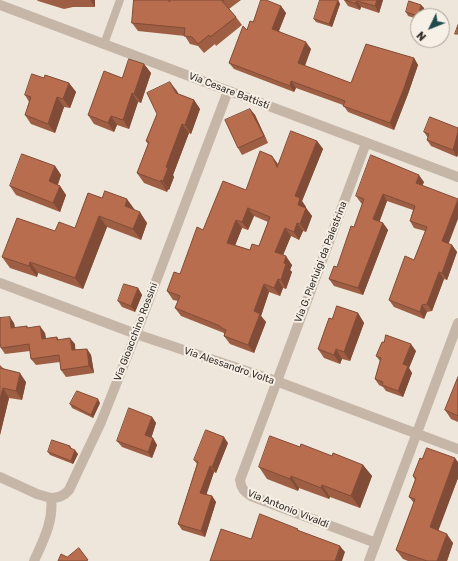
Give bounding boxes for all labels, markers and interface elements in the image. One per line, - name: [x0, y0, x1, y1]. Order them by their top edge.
- north arrow: [410, 8, 450, 48]
- text: N: [414, 29, 429, 43]
- street label: Via Cesare Battisti: [187, 70, 271, 112]
- street label: Via G. Pierluigi da Palestrina: [292, 200, 350, 324]
- street label: Via Gioacchino Rossini: [112, 281, 160, 383]
- street label: Via Alessandro Volta: [182, 345, 276, 387]
- street label: Via Antonio Vivaldi: [246, 487, 330, 531]

